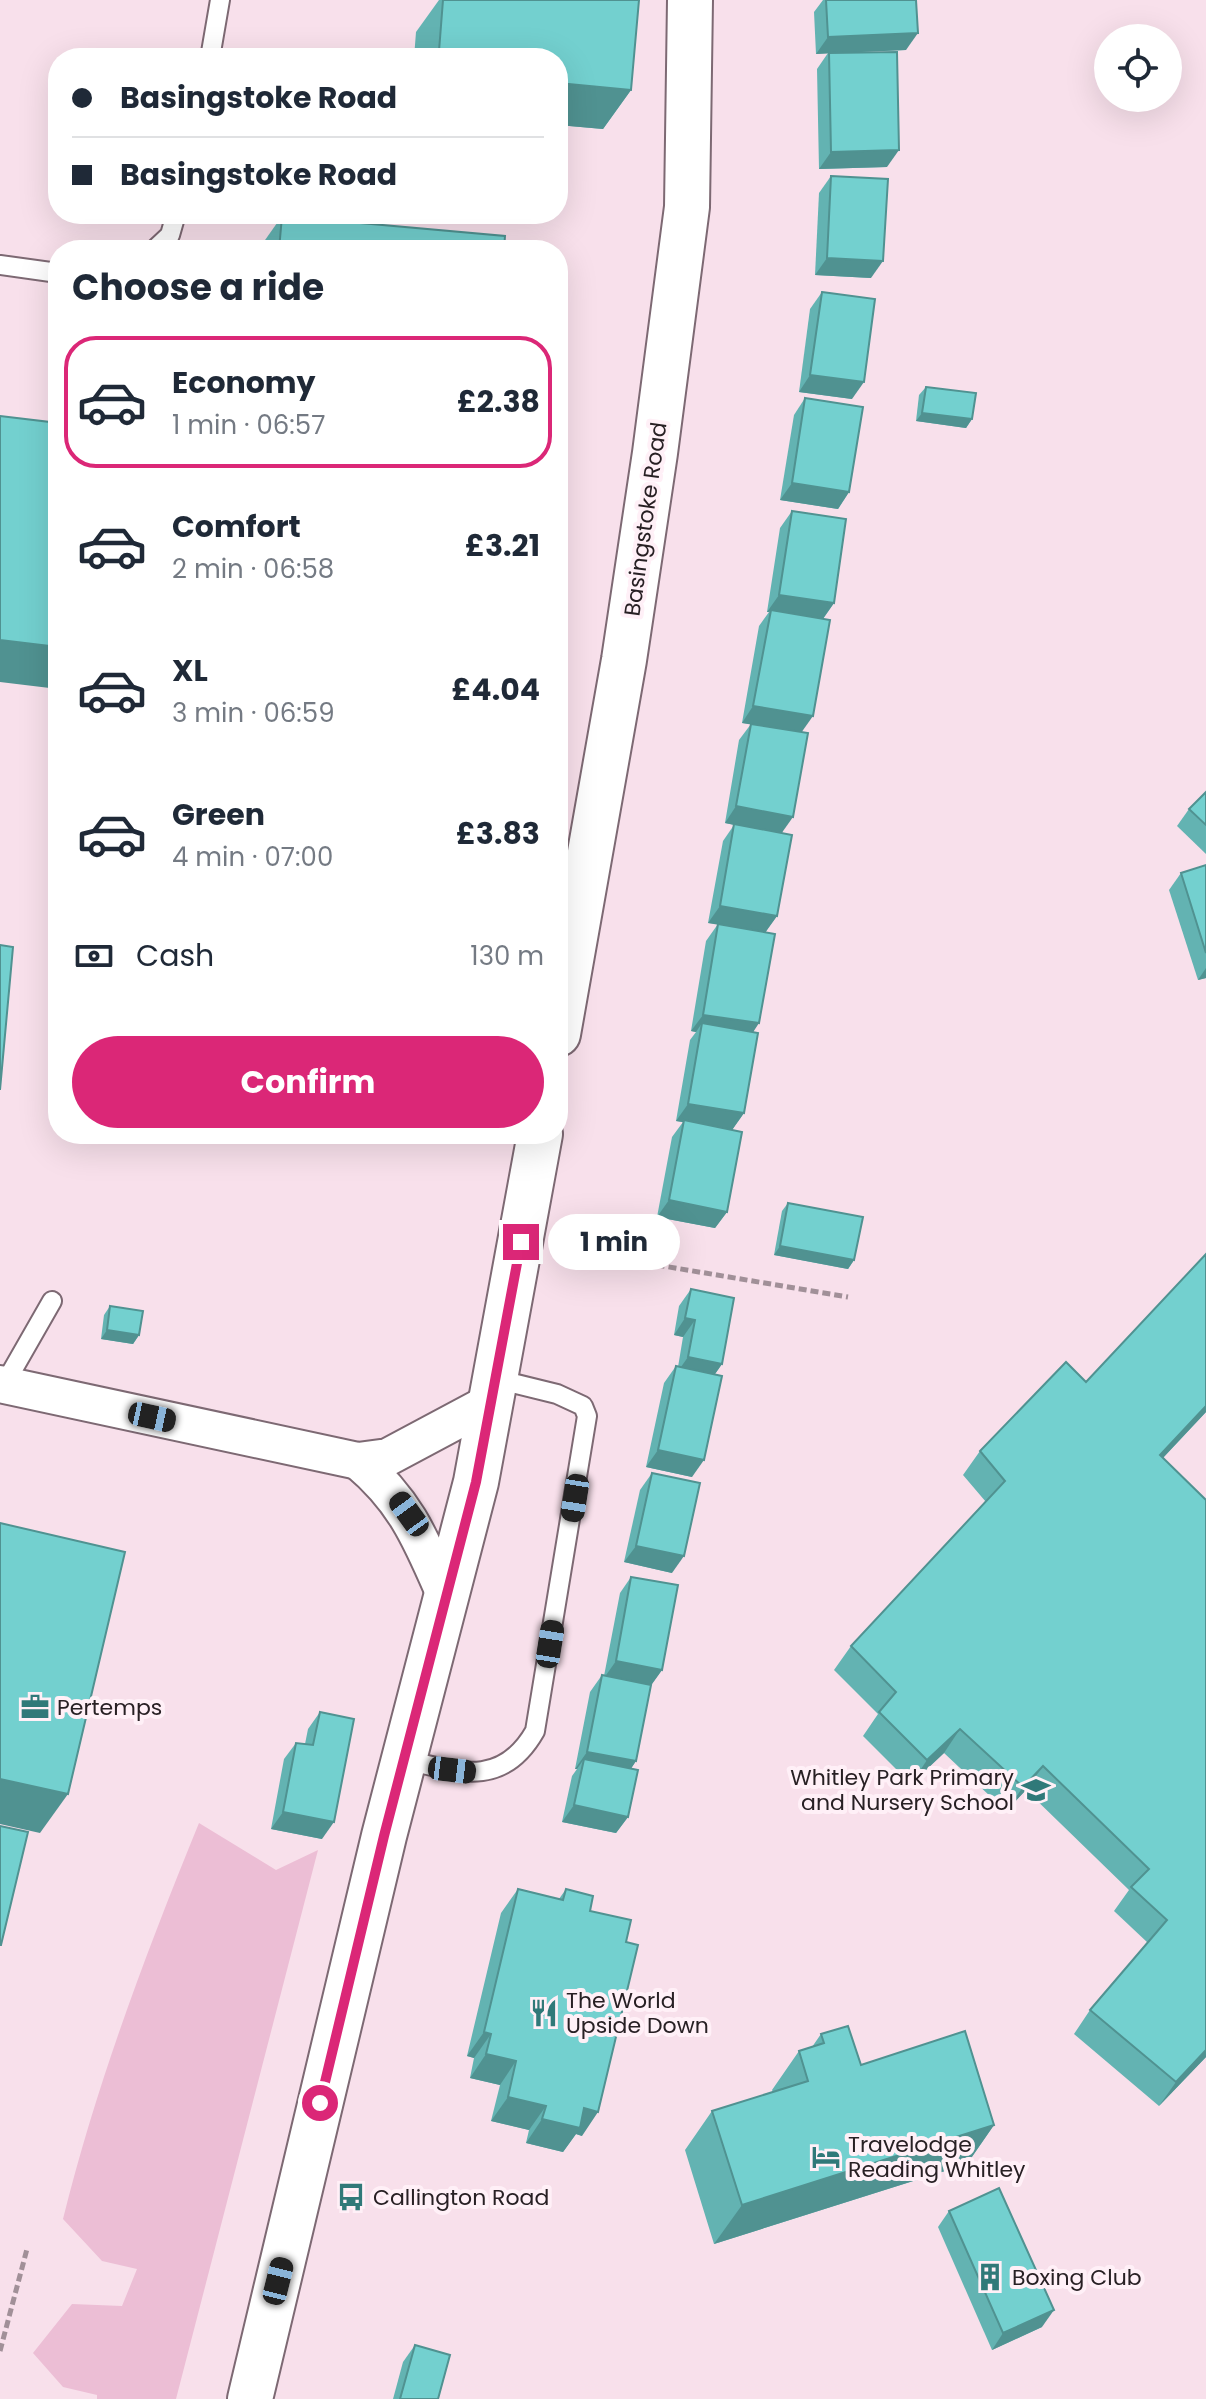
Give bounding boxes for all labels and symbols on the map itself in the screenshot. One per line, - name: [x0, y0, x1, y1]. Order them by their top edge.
- street label: Basingstoke Road: [617, 420, 674, 618]
- callout: 1 min: [549, 1214, 681, 1270]
- route end: [503, 1224, 539, 1260]
- car: [126, 1400, 178, 1434]
- car: [559, 1472, 591, 1524]
- car: [385, 1488, 433, 1540]
- car: [534, 1618, 566, 1670]
- office icon: Pertemps: [20, 1692, 50, 1722]
- place label: Pertemps: [57, 1692, 162, 1723]
- car: [427, 1755, 477, 1785]
- place label: Whitley Park Primary and Nursery School: [790, 1762, 1015, 1818]
- school or university icon: Whitley Park Primary and Nursery School: [1021, 1775, 1051, 1805]
- place label: The World Upside Down: [566, 1985, 709, 2041]
- restaurant icon: The World Upside Down: [529, 1998, 559, 2028]
- route start: [302, 2085, 338, 2121]
- place label: Travelodge Reading Whitley: [848, 2129, 1026, 2185]
- hotel icon: Travelodge Reading Whitley: [811, 2142, 841, 2172]
- bus stop icon: Callington Road: [336, 2182, 366, 2212]
- place label: Callington Road: [373, 2182, 549, 2213]
- car: [261, 2255, 295, 2307]
- building icon: Boxing Club: [975, 2262, 1005, 2292]
- place label: Boxing Club: [1012, 2262, 1142, 2293]

